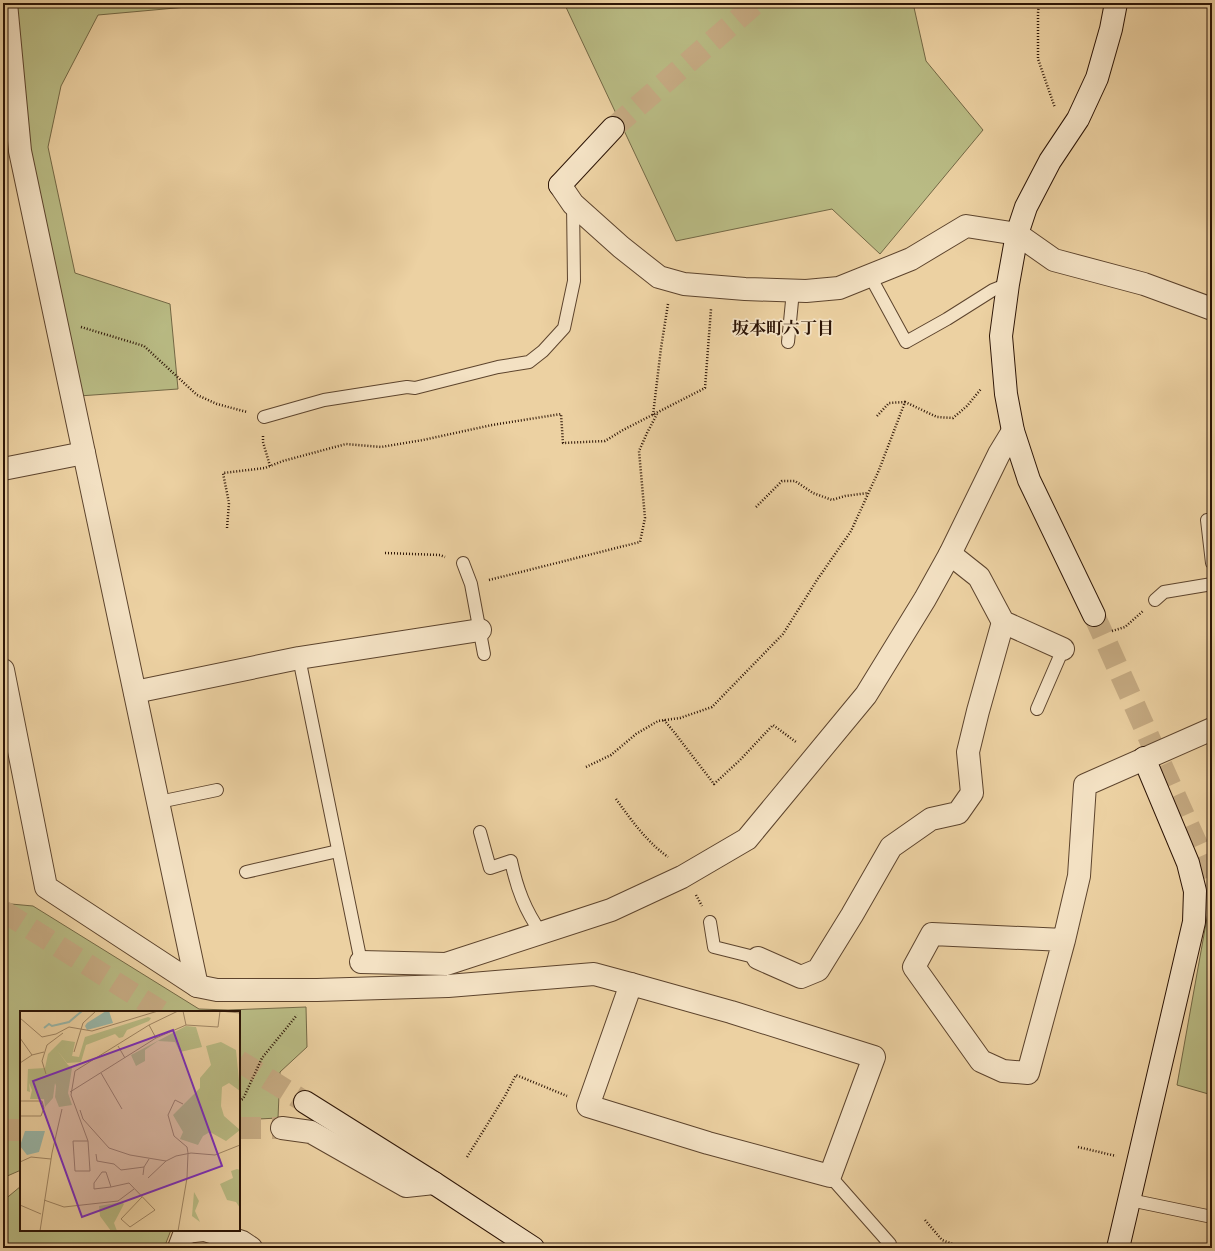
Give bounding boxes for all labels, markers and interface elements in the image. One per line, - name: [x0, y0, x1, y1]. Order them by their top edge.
- district label: 坂本町六丁目: [732, 315, 834, 340]
- inset map: [20, 1011, 240, 1231]

